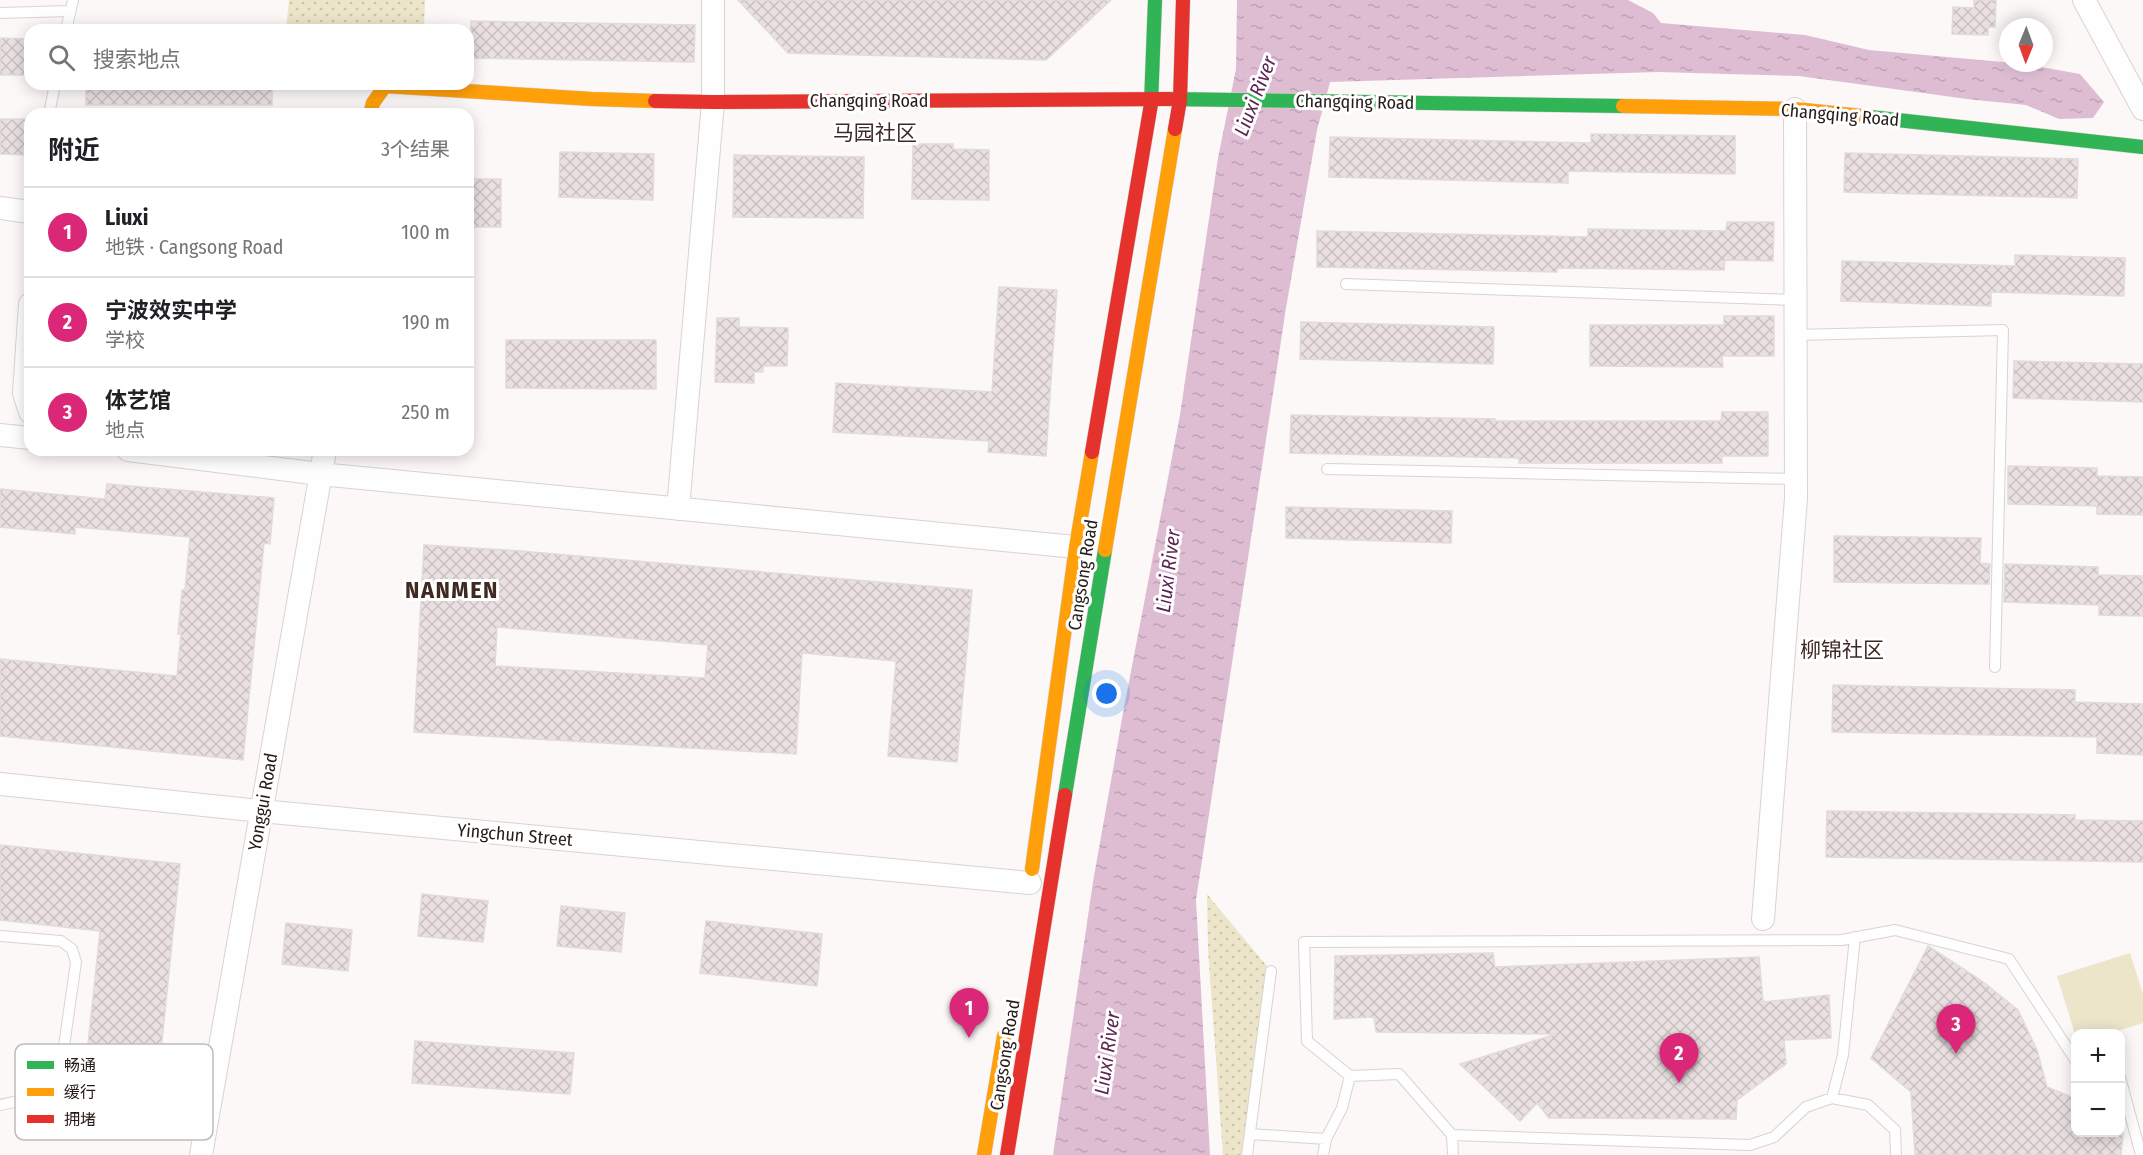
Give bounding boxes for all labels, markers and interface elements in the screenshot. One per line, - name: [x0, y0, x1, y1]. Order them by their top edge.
- north arrow: [1999, 18, 2053, 72]
- search box: [24, 24, 474, 90]
- icon: search: [45, 41, 78, 74]
- text: 搜索地点: [93, 46, 181, 73]
- water label: Liuxi River: [1229, 52, 1282, 139]
- street label: Changqing Road: [810, 90, 928, 112]
- street label: Changqing Road: [1296, 90, 1414, 114]
- street label: Changqing Road: [1780, 99, 1900, 131]
- district label: 马园社区: [833, 120, 917, 146]
- text: 附近: [48, 135, 100, 166]
- text: 3个结果: [381, 137, 450, 161]
- text: Liuxi: [105, 204, 148, 231]
- text: 1: [63, 220, 72, 244]
- text: 100 m: [401, 220, 450, 244]
- text: 地铁 · Cangsong Road: [105, 235, 283, 259]
- text: 宁波效实中学: [105, 297, 237, 324]
- text: 2: [63, 310, 72, 334]
- text: 190 m: [402, 310, 450, 334]
- text: 学校: [105, 328, 145, 352]
- text: 体艺馆: [105, 387, 171, 414]
- text: 3: [63, 400, 72, 424]
- text: 250 m: [402, 400, 450, 424]
- text: 地点: [105, 418, 145, 442]
- street label: Cangsong Road: [1063, 518, 1103, 632]
- water label: Liuxi River: [1151, 527, 1185, 614]
- district label: NANMEN: [405, 576, 499, 604]
- district label: 柳锦社区: [1800, 637, 1884, 663]
- your location: [1092, 679, 1121, 708]
- street label: Yonggui Road: [244, 751, 282, 853]
- street label: Yingchun Street: [456, 819, 574, 851]
- pin: 1: [950, 988, 988, 1038]
- street label: Cangsong Road: [985, 998, 1025, 1112]
- pin: 3: [1936, 1004, 1976, 1054]
- water label: Liuxi River: [1089, 1009, 1125, 1096]
- map controls: [2071, 1029, 2125, 1137]
- button: +: [2071, 1029, 2125, 1083]
- pin: 2: [1660, 1034, 1698, 1083]
- legend: [15, 1044, 213, 1140]
- text: 畅通: [64, 1056, 96, 1075]
- text: 缓行: [64, 1083, 96, 1102]
- button: −: [2071, 1083, 2125, 1137]
- text: 拥堵: [64, 1110, 96, 1129]

